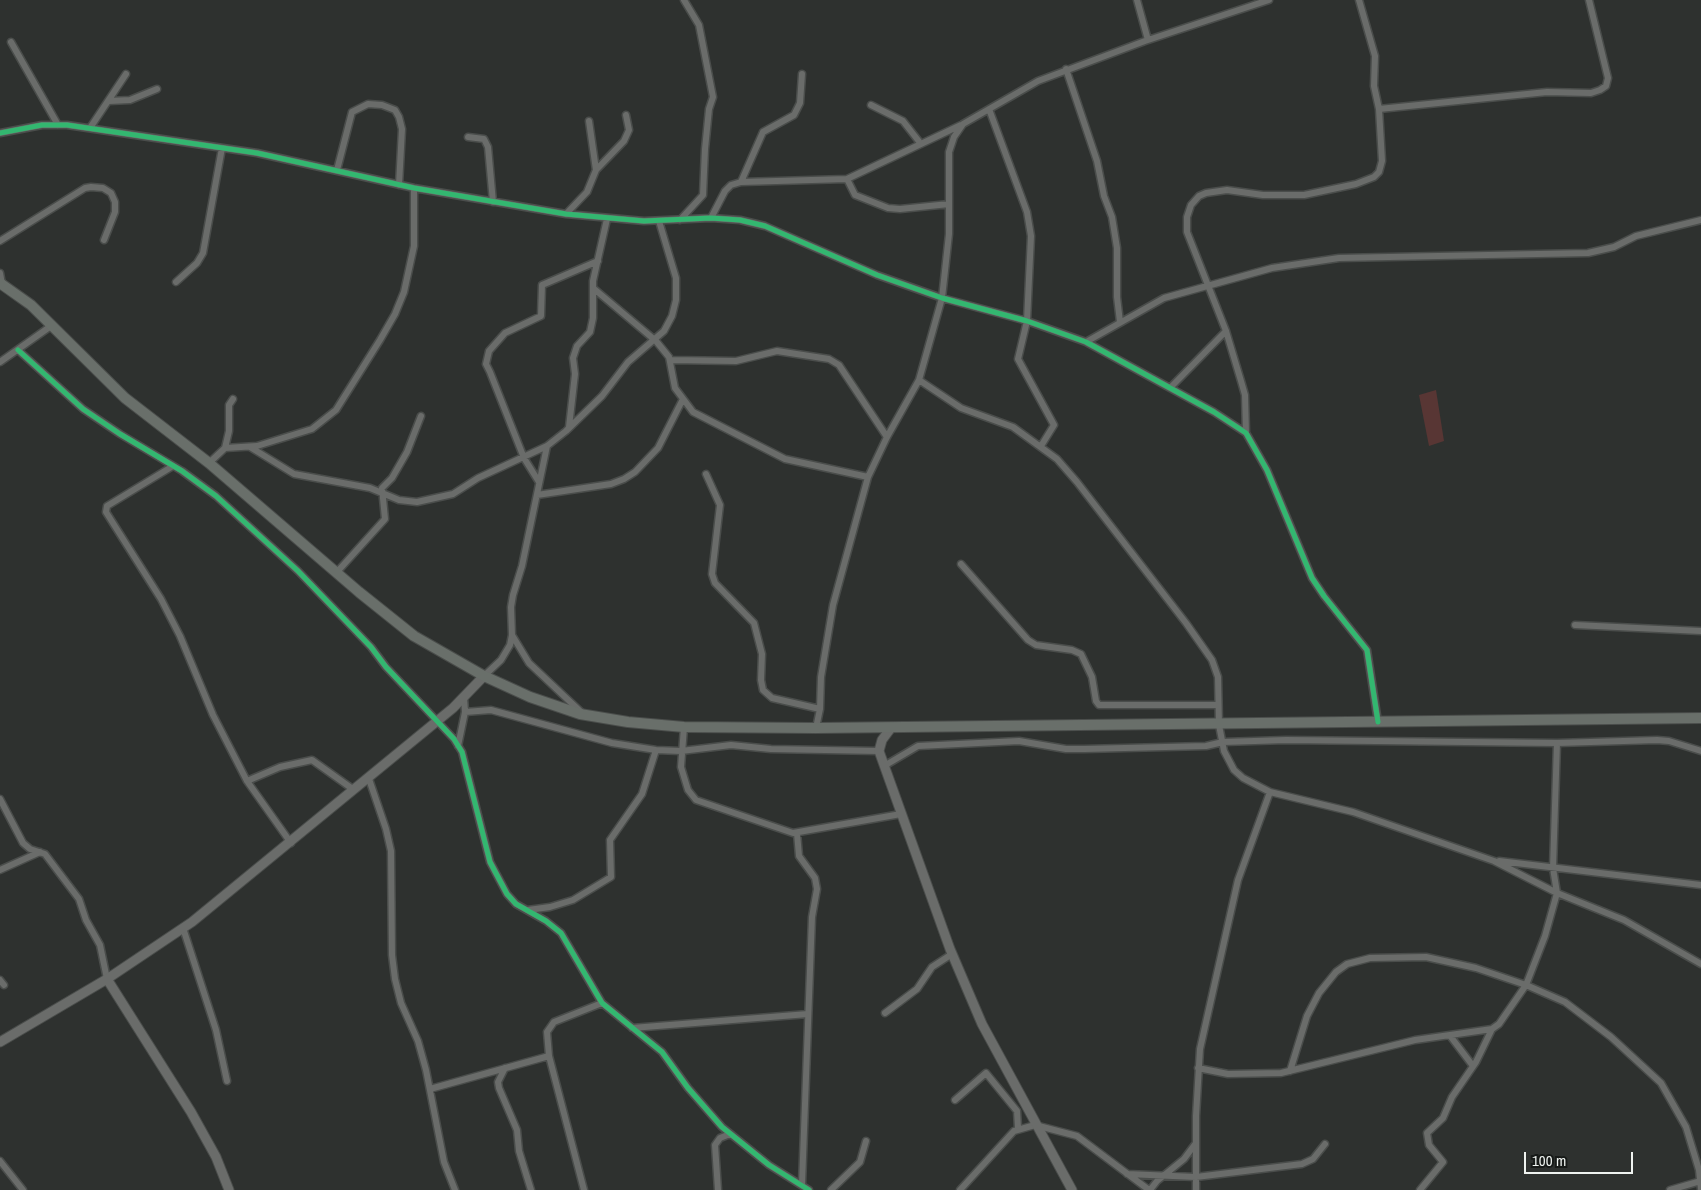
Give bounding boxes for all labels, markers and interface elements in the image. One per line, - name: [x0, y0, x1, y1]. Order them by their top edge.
- scale bar: [1526, 1142, 1635, 1174]
- text: 100 m: [1532, 1150, 1566, 1171]

